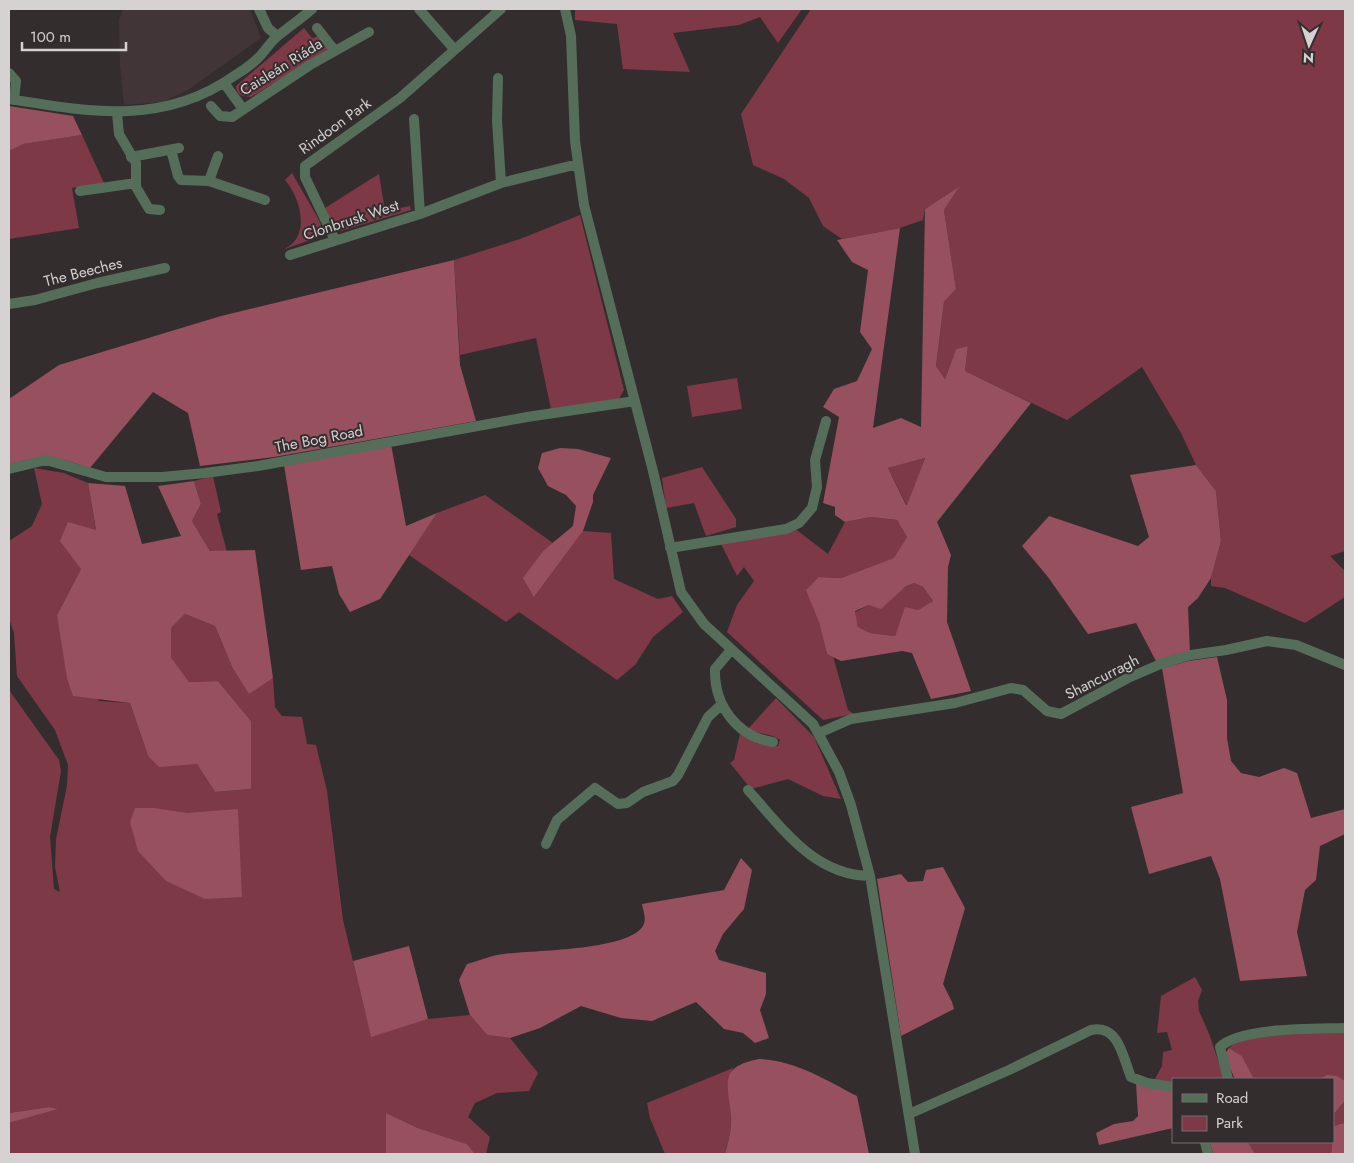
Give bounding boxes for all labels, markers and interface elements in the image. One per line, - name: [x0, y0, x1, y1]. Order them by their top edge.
- scale bar: [22, 20, 126, 52]
- north arrow: [1284, 20, 1334, 70]
- text: 100 m: [30, 26, 71, 48]
- street label: Caisleán Riáda: [235, 33, 327, 101]
- text: N: [1302, 48, 1314, 68]
- street label: Rindoon Park: [294, 92, 376, 160]
- street label: Clonbrusk West: [300, 194, 402, 246]
- street label: The Beeches: [42, 252, 124, 292]
- street label: The Bog Road: [273, 420, 365, 458]
- street label: Shancurragh: [1061, 649, 1143, 705]
- legend: [1172, 1078, 1334, 1143]
- text: Road: [1216, 1087, 1248, 1109]
- text: Park: [1216, 1112, 1243, 1134]

